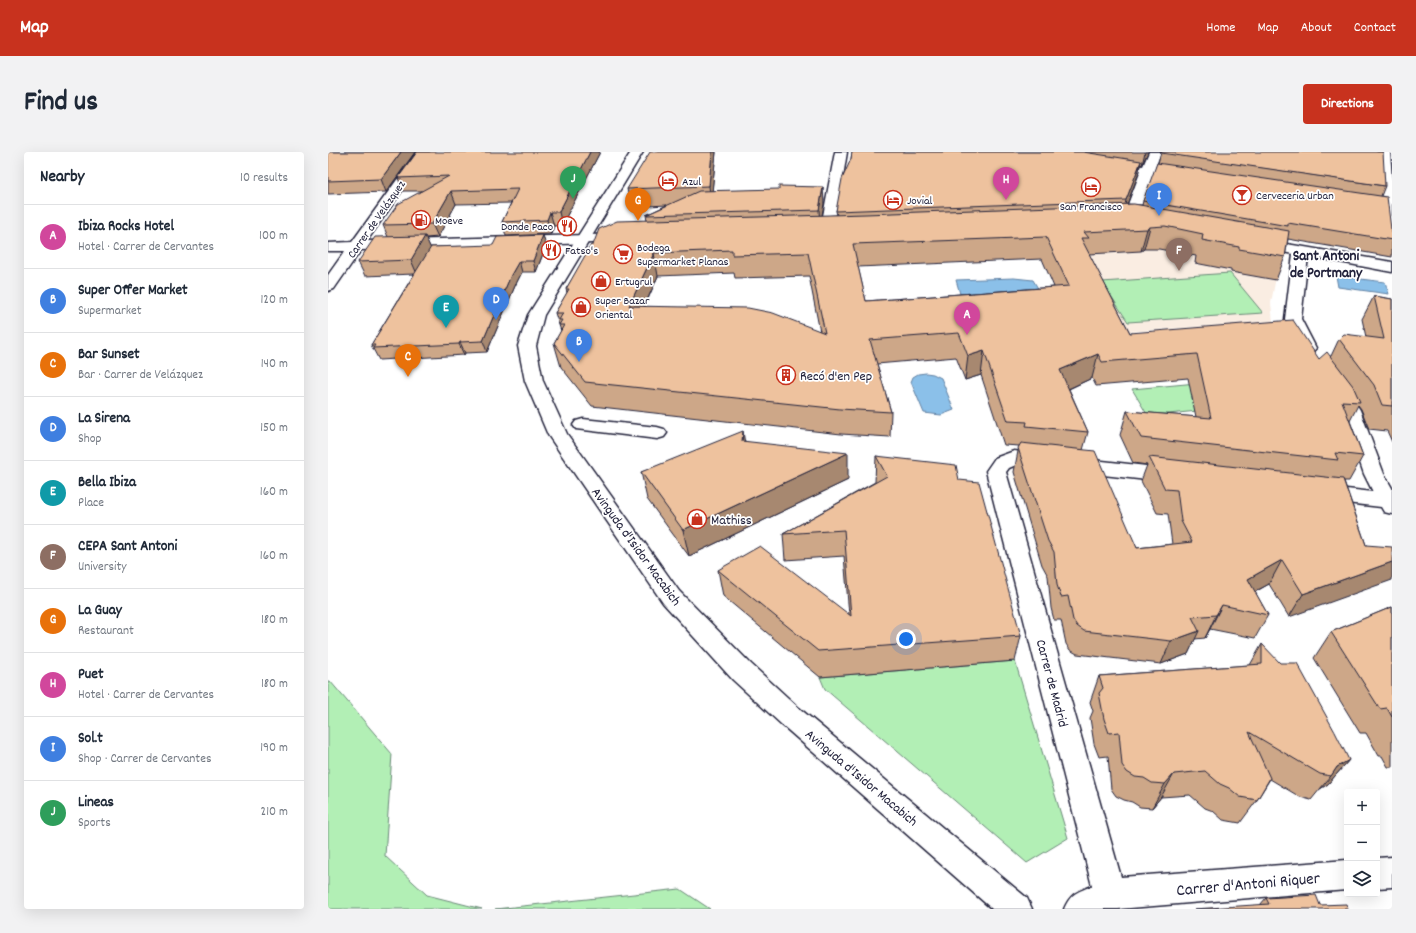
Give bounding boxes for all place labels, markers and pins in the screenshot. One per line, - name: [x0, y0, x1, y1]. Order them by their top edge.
- pin: J: [560, 166, 586, 199]
- pin: H: [993, 167, 1019, 200]
- hotel icon: Azul: [657, 170, 679, 192]
- place label: Azul: [682, 174, 701, 191]
- hotel icon: San Francisco: [1080, 176, 1102, 198]
- pin: I: [1146, 183, 1172, 216]
- bar icon: Cerveceria Urban: [1231, 184, 1253, 206]
- pin: G: [625, 188, 651, 221]
- place label: Cerveceria Urban: [1256, 188, 1334, 205]
- hotel icon: Jovial: [882, 189, 904, 211]
- place label: Jovial: [907, 193, 933, 210]
- place label: San Francisco: [1060, 199, 1122, 216]
- fuel station icon: Moeve: [410, 209, 432, 231]
- place label: Moeve: [435, 213, 463, 230]
- restaurant icon: Donde Paco: [556, 215, 578, 237]
- place label: Donde Paco: [501, 219, 553, 236]
- pin: F: [1166, 238, 1192, 271]
- restaurant icon: Fatso's: [540, 239, 562, 261]
- place label: Bodega Supermarket Planas: [637, 240, 729, 271]
- place label: Fatso's: [565, 243, 598, 260]
- supermarket icon: Bodega Supermarket Planas: [612, 243, 634, 265]
- shop icon: Ertugrul: [590, 270, 612, 292]
- place label: Ertugrul: [615, 274, 652, 291]
- pin: D: [483, 287, 509, 320]
- place label: Super Bazar Oriental: [595, 293, 650, 324]
- pin: E: [433, 295, 459, 328]
- shop icon: Super Bazar Oriental: [570, 296, 592, 318]
- pin: A: [954, 302, 980, 335]
- pin: B: [566, 329, 592, 362]
- pin: C: [395, 344, 421, 377]
- building icon: Recó d'en Pep: [775, 364, 797, 386]
- place label: Recó d'en Pep: [800, 367, 872, 387]
- shop icon: Mathiss: [686, 508, 708, 530]
- place label: Mathiss: [711, 511, 752, 531]

